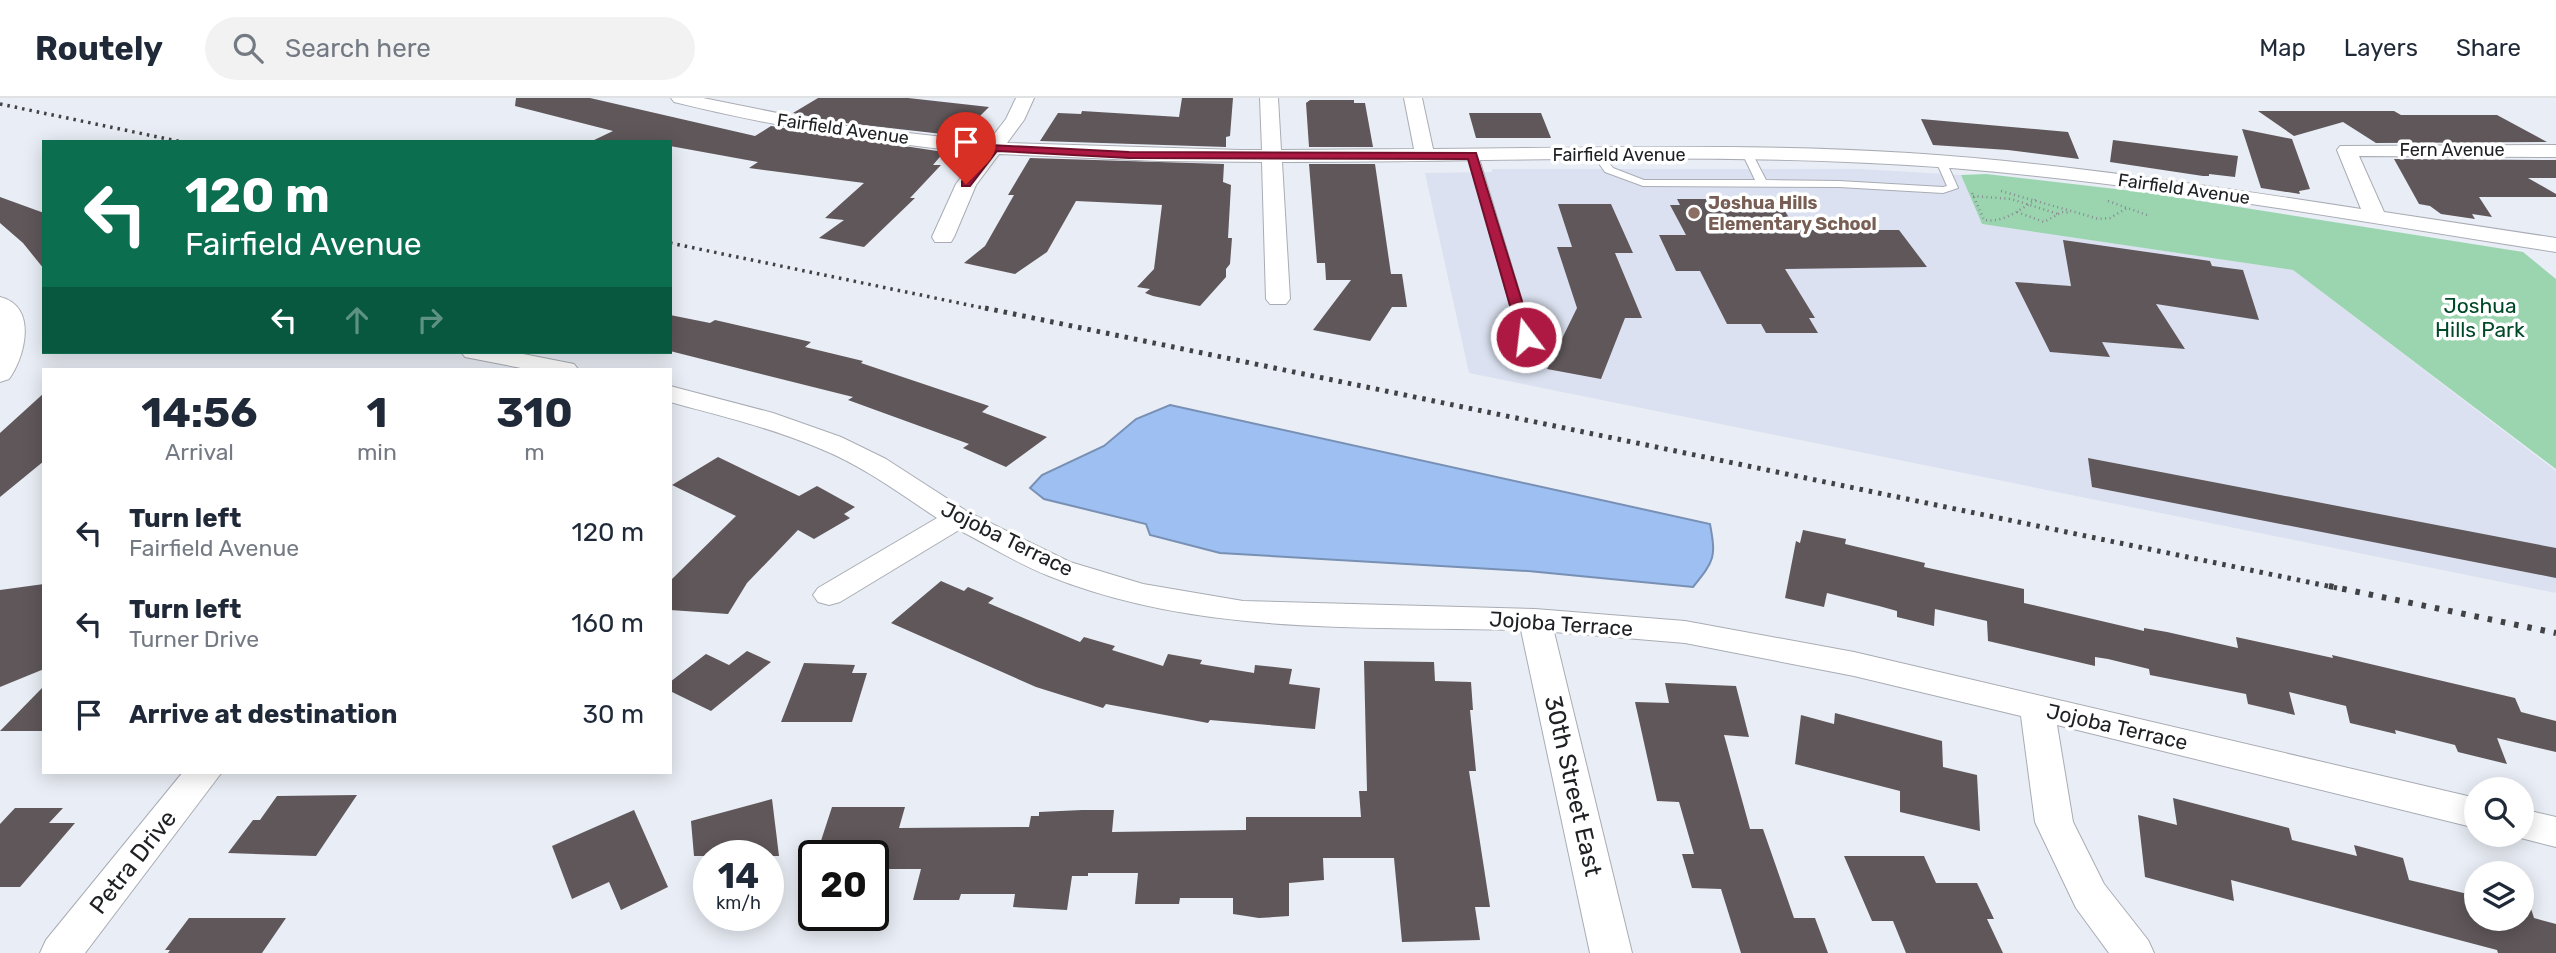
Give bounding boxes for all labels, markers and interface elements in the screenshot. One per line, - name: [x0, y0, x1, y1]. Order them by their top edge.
- search box: [205, 17, 695, 80]
- text: Routely: [35, 29, 163, 68]
- icon: search: [229, 29, 267, 67]
- text: Search here: [285, 33, 431, 64]
- text: Map: [2259, 34, 2306, 62]
- text: Layers: [2344, 34, 2418, 62]
- text: Share: [2456, 34, 2521, 62]
- street label: Fairfield Avenue: [776, 109, 910, 149]
- pin: [936, 112, 996, 184]
- icon: arrive: [947, 123, 985, 161]
- street label: Fern Avenue: [2399, 139, 2505, 161]
- street label: Fairfield Avenue: [1552, 144, 1686, 166]
- text: 120 m: [185, 166, 330, 224]
- icon: left: [70, 168, 161, 259]
- street label: Fairfield Avenue: [2117, 169, 2251, 209]
- place label: Joshua Hills Elementary School: [1708, 192, 1877, 235]
- marker: Joshua Hills Elementary School: [1686, 205, 1702, 221]
- text: Fairfield Avenue: [185, 225, 422, 263]
- park label: Joshua Hills Park: [2435, 293, 2525, 342]
- position arrow: [1489, 300, 1563, 374]
- icon: left: [265, 301, 303, 339]
- icon: ahead: [338, 301, 376, 339]
- icon: right: [411, 301, 449, 339]
- text: 14:56: [141, 388, 258, 438]
- text: 1: [366, 388, 387, 438]
- text: 310: [496, 388, 573, 438]
- text: Arrival: [165, 438, 234, 466]
- text: min: [357, 438, 397, 466]
- text: m: [524, 438, 545, 466]
- street label: Jojoba Terrace: [937, 496, 1077, 581]
- text: Turn left: [129, 503, 241, 534]
- icon: left: [70, 514, 108, 552]
- text: 120 m: [572, 517, 644, 548]
- text: Fairfield Avenue: [129, 534, 299, 562]
- text: Turn left: [129, 594, 241, 625]
- icon: left: [70, 605, 108, 643]
- street label: Jojoba Terrace: [1488, 606, 1634, 641]
- text: 160 m: [571, 608, 644, 639]
- text: Turner Drive: [129, 625, 259, 653]
- street label: 30th Street East: [1539, 693, 1607, 879]
- icon: arrive: [70, 696, 108, 734]
- street label: Jojoba Terrace: [2044, 698, 2190, 755]
- text: Arrive at destination: [129, 699, 397, 730]
- text: 30 m: [582, 699, 644, 730]
- map controls: [2464, 777, 2534, 931]
- button: search: [2464, 777, 2534, 847]
- street label: Petra Drive: [84, 805, 182, 919]
- speed limit sign: 20: [798, 840, 889, 931]
- text: 14: [718, 855, 759, 897]
- button: layers: [2464, 861, 2534, 931]
- text: km/h: [716, 892, 761, 914]

